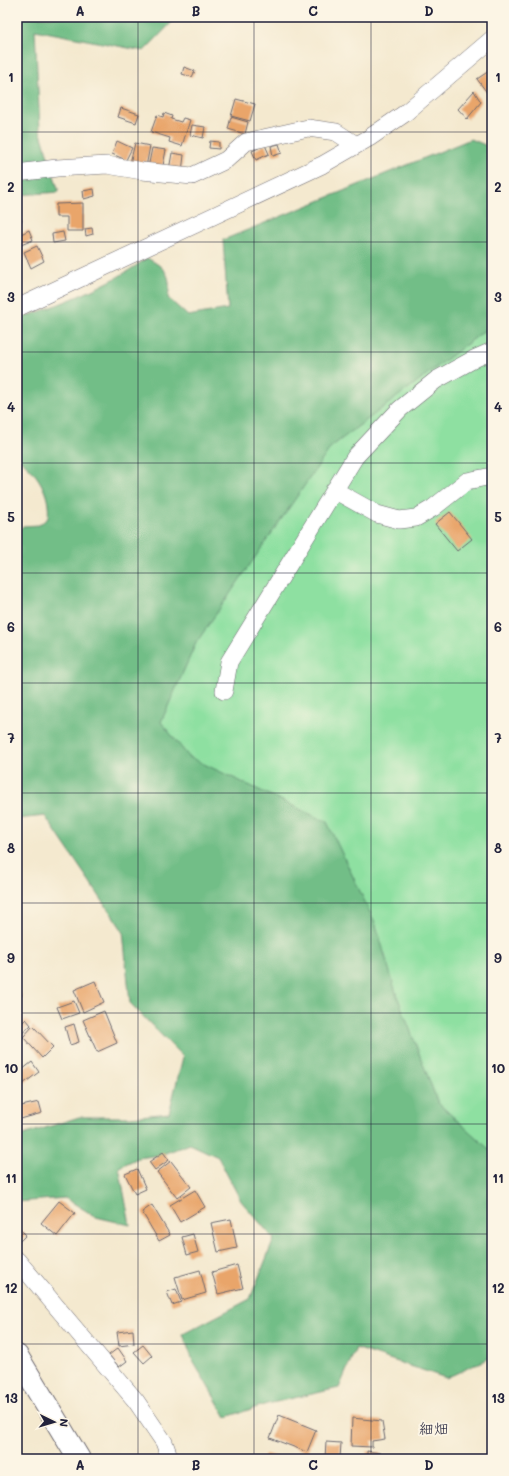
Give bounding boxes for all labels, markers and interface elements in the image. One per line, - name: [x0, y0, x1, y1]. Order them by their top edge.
- text: A: [75, 2, 85, 19]
- text: B: [192, 2, 201, 19]
- text: C: [308, 2, 318, 19]
- text: D: [424, 2, 434, 19]
- text: 1: [8, 68, 14, 85]
- text: 1: [495, 68, 501, 85]
- text: 2: [7, 178, 15, 195]
- text: 2: [494, 178, 502, 195]
- text: 3: [7, 288, 15, 305]
- text: 3: [494, 288, 502, 305]
- text: 4: [7, 398, 15, 415]
- text: 4: [494, 398, 502, 415]
- text: 5: [7, 508, 15, 525]
- text: 5: [494, 508, 502, 525]
- text: 6: [7, 618, 15, 635]
- text: 6: [494, 618, 502, 635]
- text: 7: [7, 729, 15, 746]
- text: 7: [494, 729, 502, 746]
- text: 8: [7, 839, 15, 856]
- text: 8: [494, 839, 502, 856]
- text: 9: [7, 949, 15, 966]
- text: 9: [494, 949, 502, 966]
- text: 10: [4, 1059, 18, 1076]
- text: 10: [491, 1059, 505, 1076]
- text: 11: [5, 1169, 17, 1186]
- text: 11: [492, 1169, 504, 1186]
- text: 12: [4, 1279, 18, 1296]
- text: 12: [491, 1279, 505, 1296]
- text: 13: [4, 1389, 18, 1406]
- text: 13: [491, 1389, 505, 1406]
- north arrow: [34, 1402, 74, 1442]
- text: N: [57, 1418, 72, 1428]
- district label: 細畑: [419, 1418, 449, 1438]
- text: A: [75, 1456, 85, 1473]
- text: B: [192, 1456, 201, 1473]
- text: C: [308, 1456, 318, 1473]
- text: D: [424, 1456, 434, 1473]

